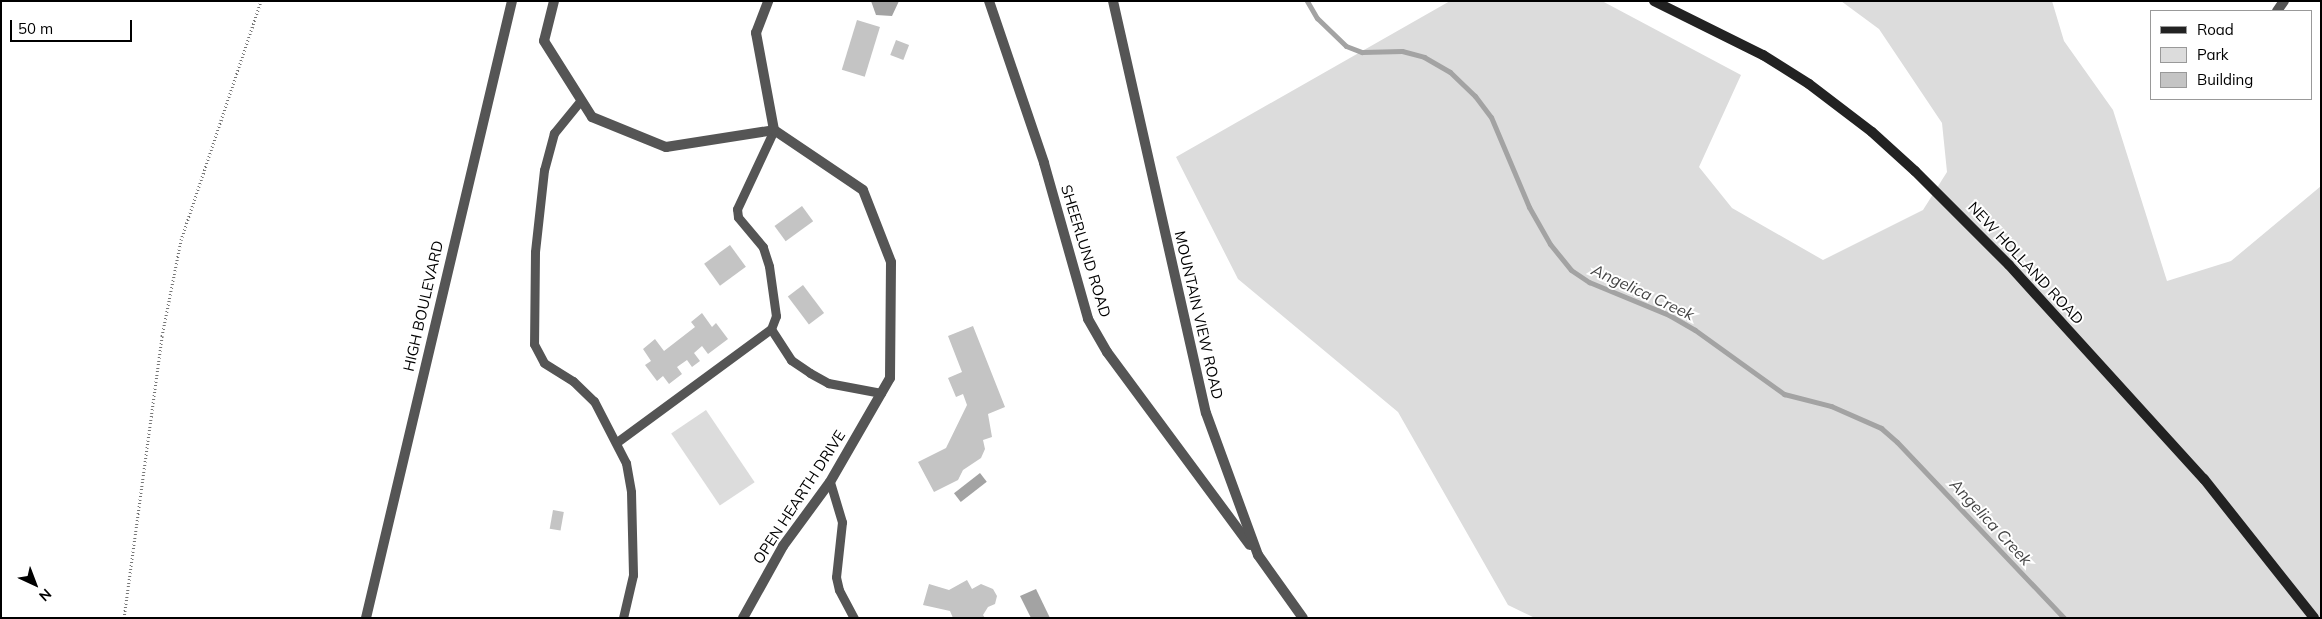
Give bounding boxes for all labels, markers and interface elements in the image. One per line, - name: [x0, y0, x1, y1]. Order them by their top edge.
- scale bar: [12, 10, 135, 42]
- legend: [2150, 10, 2312, 100]
- text: 50 m: [18, 19, 53, 38]
- text: Road: [2197, 20, 2234, 39]
- text: Park: [2197, 45, 2229, 64]
- text: Building: [2197, 70, 2253, 89]
- street label: SHEERLUND ROAD: [1057, 182, 1115, 320]
- street label: NEW HOLLAND ROAD: [1965, 198, 2087, 328]
- street label: MOUNTAIN VIEW ROAD: [1171, 229, 1227, 401]
- street label: HIGH BOULEVARD: [399, 239, 447, 373]
- water label: Angelica Creek: [1589, 260, 1697, 324]
- street label: OPEN HEARTH DRIVE: [749, 427, 849, 567]
- water label: Angelica Creek: [1946, 475, 2036, 569]
- north arrow: [10, 559, 60, 609]
- text: N: [35, 585, 55, 605]

